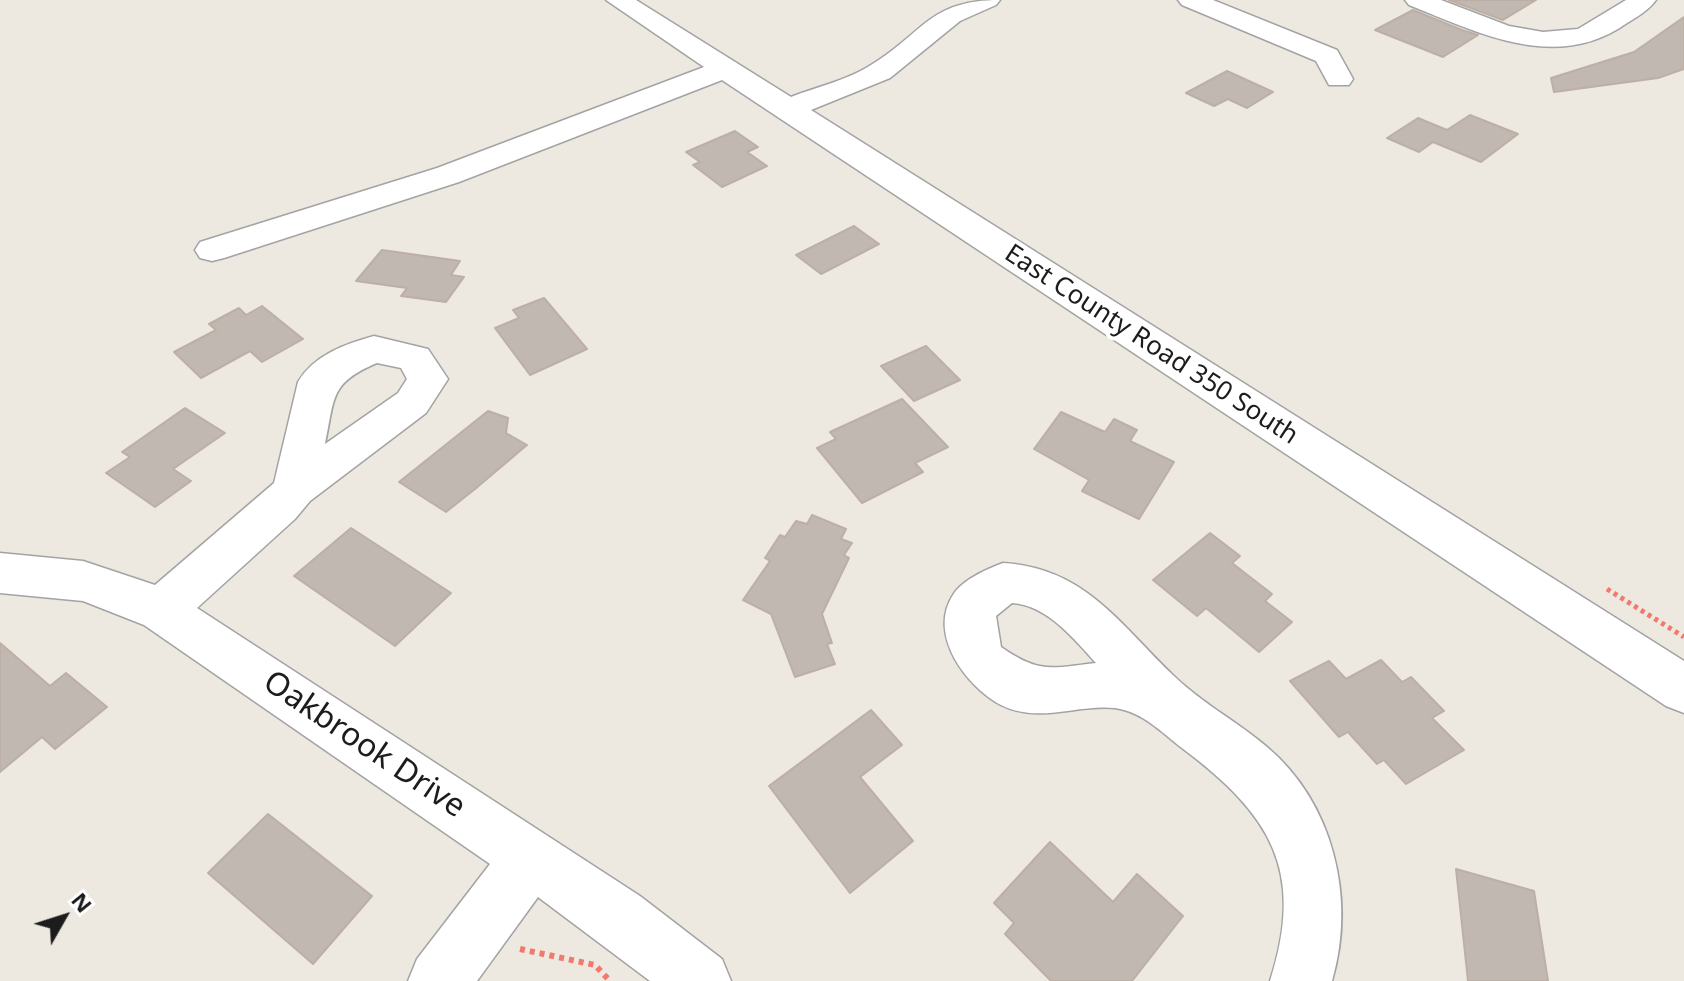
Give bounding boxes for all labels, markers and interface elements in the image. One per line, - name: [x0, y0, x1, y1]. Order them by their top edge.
- street label: East County Road 350 South: [998, 238, 1304, 452]
- street label: Oakbrook Drive: [256, 663, 472, 827]
- north arrow: [24, 877, 104, 957]
- text: N: [65, 885, 100, 918]

